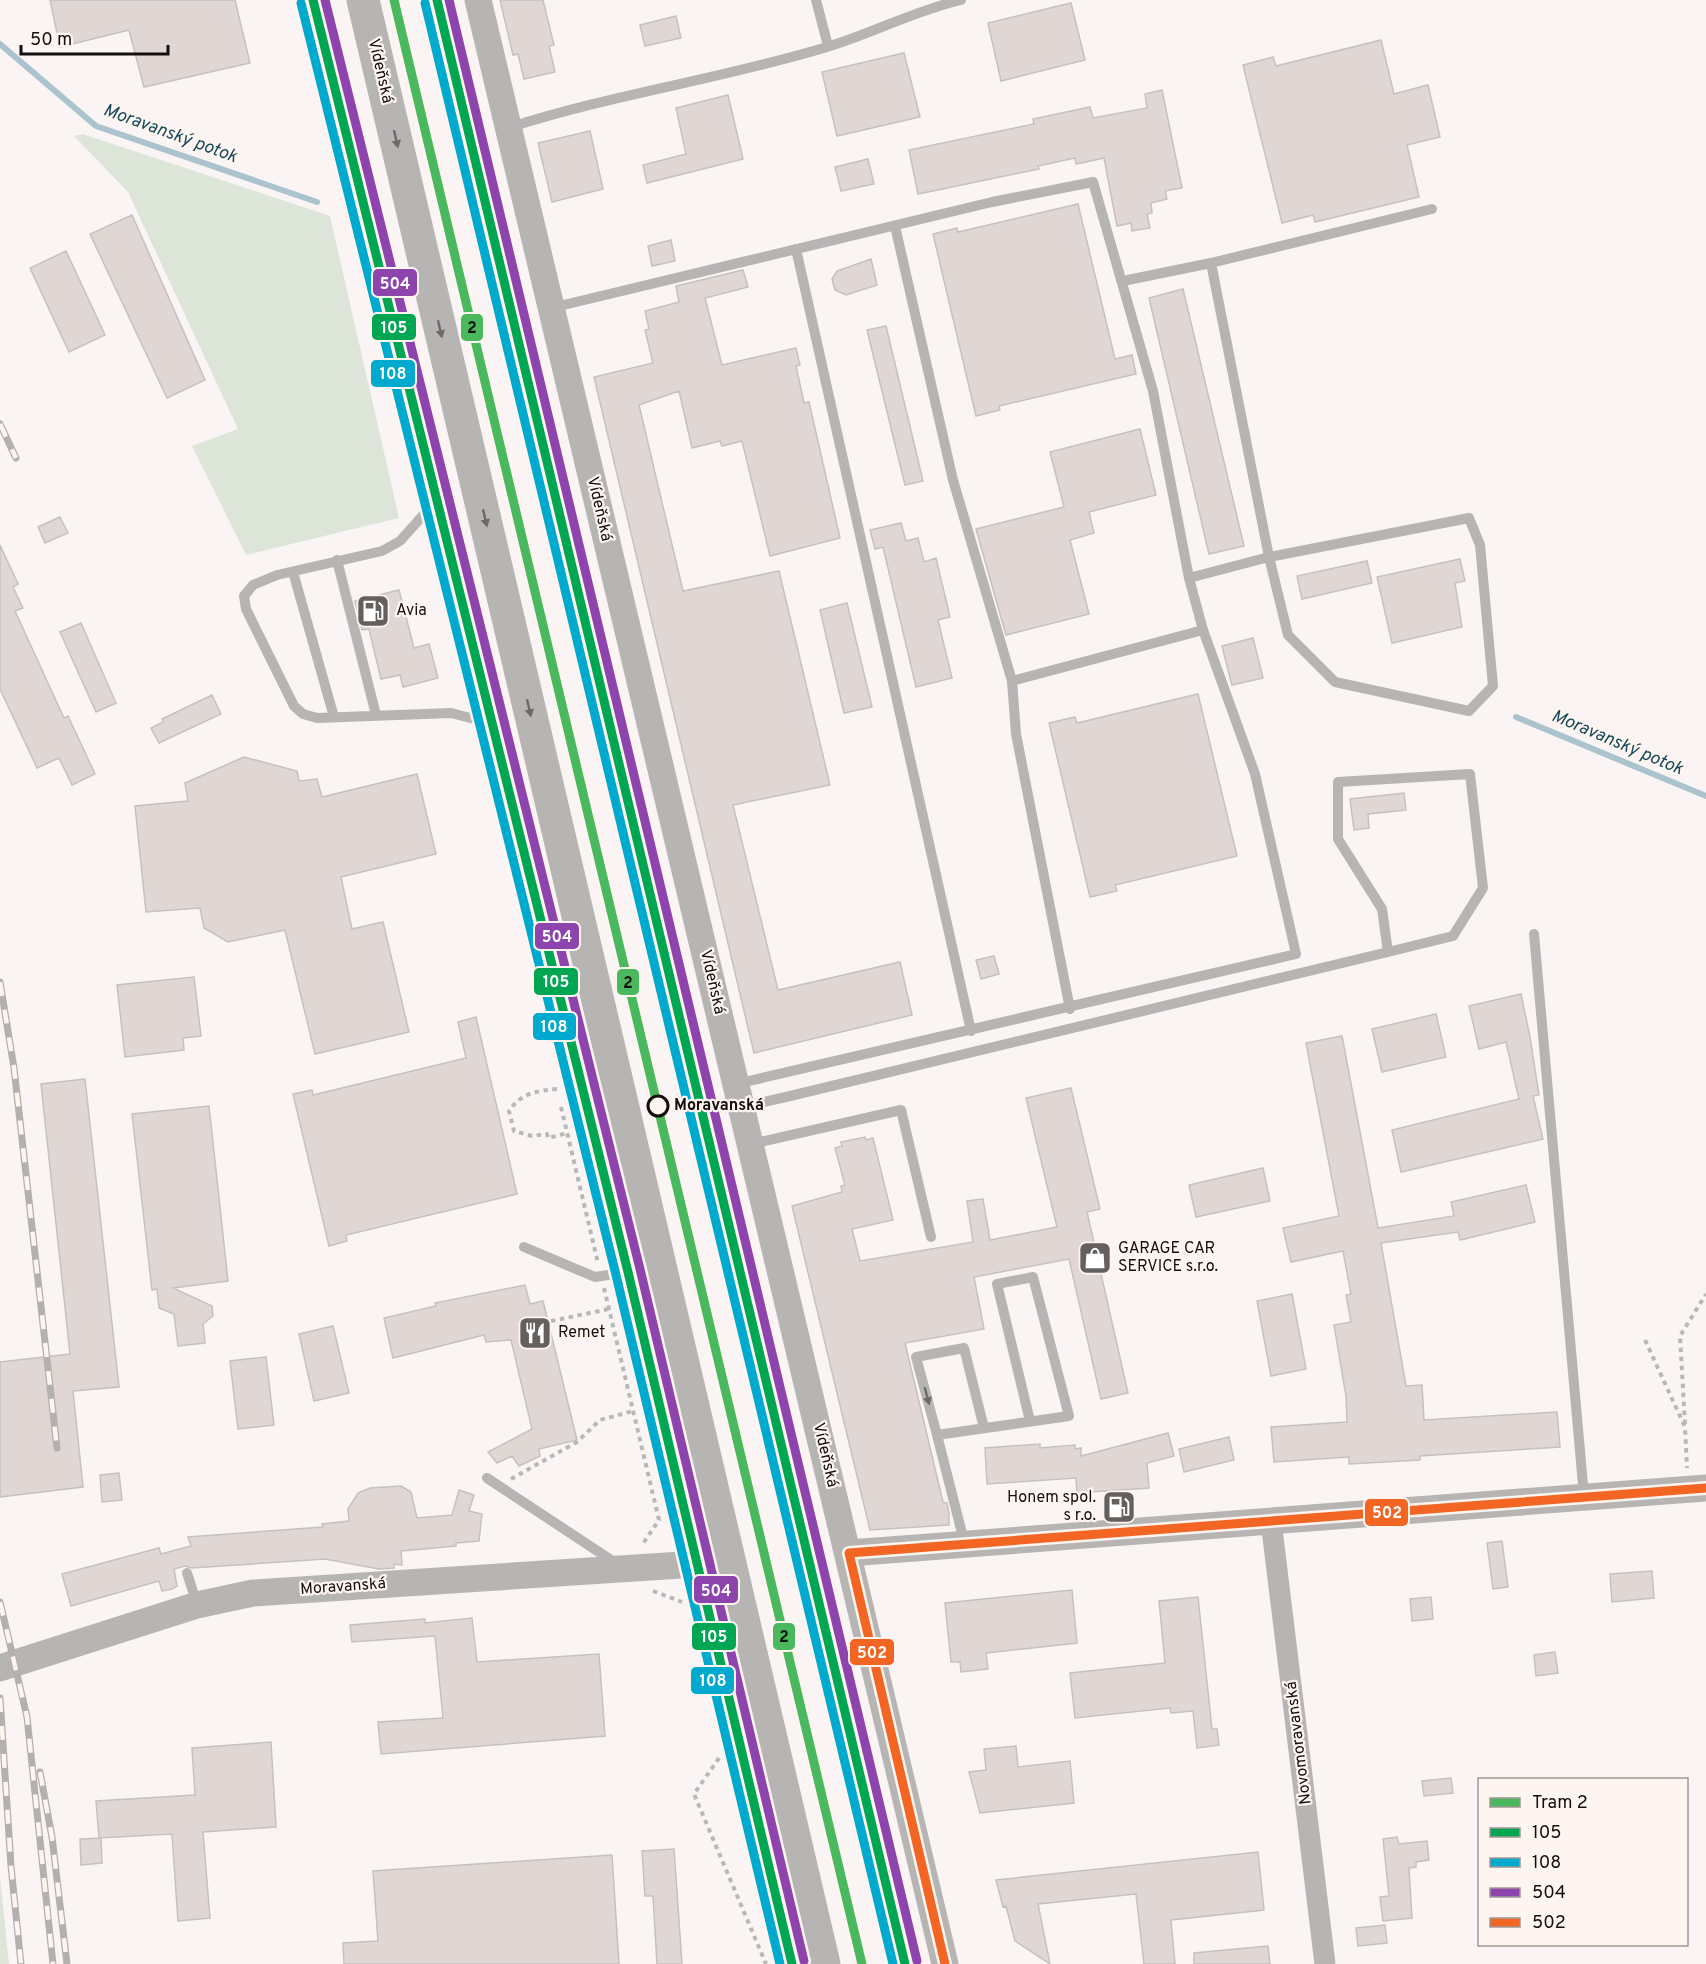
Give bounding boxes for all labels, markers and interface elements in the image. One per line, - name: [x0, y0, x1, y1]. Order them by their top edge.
- scale bar: [21, 18, 168, 56]
- text: 50 m: [30, 29, 72, 52]
- street label: Vídeňská: [363, 37, 397, 105]
- water label: Moravanský potok: [100, 99, 241, 169]
- one-way arrow: [391, 130, 401, 148]
- line badge: 504: [372, 268, 418, 297]
- text: 504: [380, 275, 410, 295]
- line badge: 105: [371, 313, 417, 341]
- line badge: 2: [460, 313, 484, 342]
- text: 105: [381, 319, 407, 339]
- one-way arrow: [436, 319, 446, 338]
- text: 2: [467, 319, 477, 339]
- line badge: 108: [370, 359, 416, 388]
- text: 108: [380, 365, 406, 385]
- street label: Vídeňská: [582, 475, 616, 543]
- one-way arrow: [481, 509, 490, 528]
- fuel station icon: Avia: [355, 593, 391, 629]
- place label: Avia: [396, 601, 427, 621]
- one-way arrow: [525, 699, 535, 718]
- water label: Moravanský potok: [1548, 705, 1687, 781]
- line badge: 504: [534, 922, 580, 950]
- text: 504: [542, 928, 572, 948]
- street label: Vídeňská: [695, 948, 729, 1016]
- line badge: 105: [533, 967, 579, 996]
- line badge: 2: [616, 968, 640, 996]
- text: 105: [543, 973, 569, 993]
- text: 2: [623, 974, 633, 994]
- line badge: 108: [532, 1012, 577, 1041]
- text: 108: [541, 1018, 567, 1038]
- marker: Moravanská: [647, 1095, 669, 1117]
- place label: Moravanská: [674, 1096, 764, 1116]
- place label: GARAGE CAR SERVICE s.r.o.: [1118, 1239, 1218, 1277]
- shop icon: GARAGE CAR SERVICE s.r.o.: [1077, 1240, 1113, 1276]
- restaurant icon: Remet: [517, 1315, 553, 1351]
- place label: Remet: [558, 1323, 605, 1343]
- one-way arrow: [922, 1387, 932, 1405]
- street label: Vídeňská: [808, 1421, 842, 1489]
- place label: Honem spol. s r.o.: [1007, 1488, 1096, 1526]
- fuel station icon: Honem spol. s r.o.: [1101, 1489, 1137, 1525]
- line badge: 502: [1364, 1498, 1409, 1527]
- text: 502: [1372, 1504, 1402, 1524]
- street label: Moravanská: [299, 1574, 387, 1600]
- line badge: 504: [693, 1575, 739, 1604]
- text: 504: [701, 1582, 731, 1602]
- line badge: 105: [691, 1622, 737, 1651]
- line badge: 2: [772, 1622, 796, 1651]
- text: 105: [701, 1628, 727, 1648]
- text: 2: [779, 1628, 789, 1648]
- line badge: 502: [849, 1638, 895, 1666]
- text: 502: [857, 1644, 887, 1664]
- line badge: 108: [690, 1666, 735, 1695]
- text: 108: [700, 1672, 726, 1692]
- street label: Novomoravanská: [1282, 1680, 1316, 1806]
- legend: [1478, 1778, 1688, 1946]
- text: Tram 2: [1532, 1792, 1588, 1815]
- text: 105: [1532, 1822, 1561, 1845]
- text: 108: [1532, 1852, 1561, 1875]
- text: 504: [1532, 1882, 1566, 1905]
- text: 502: [1532, 1912, 1566, 1935]

